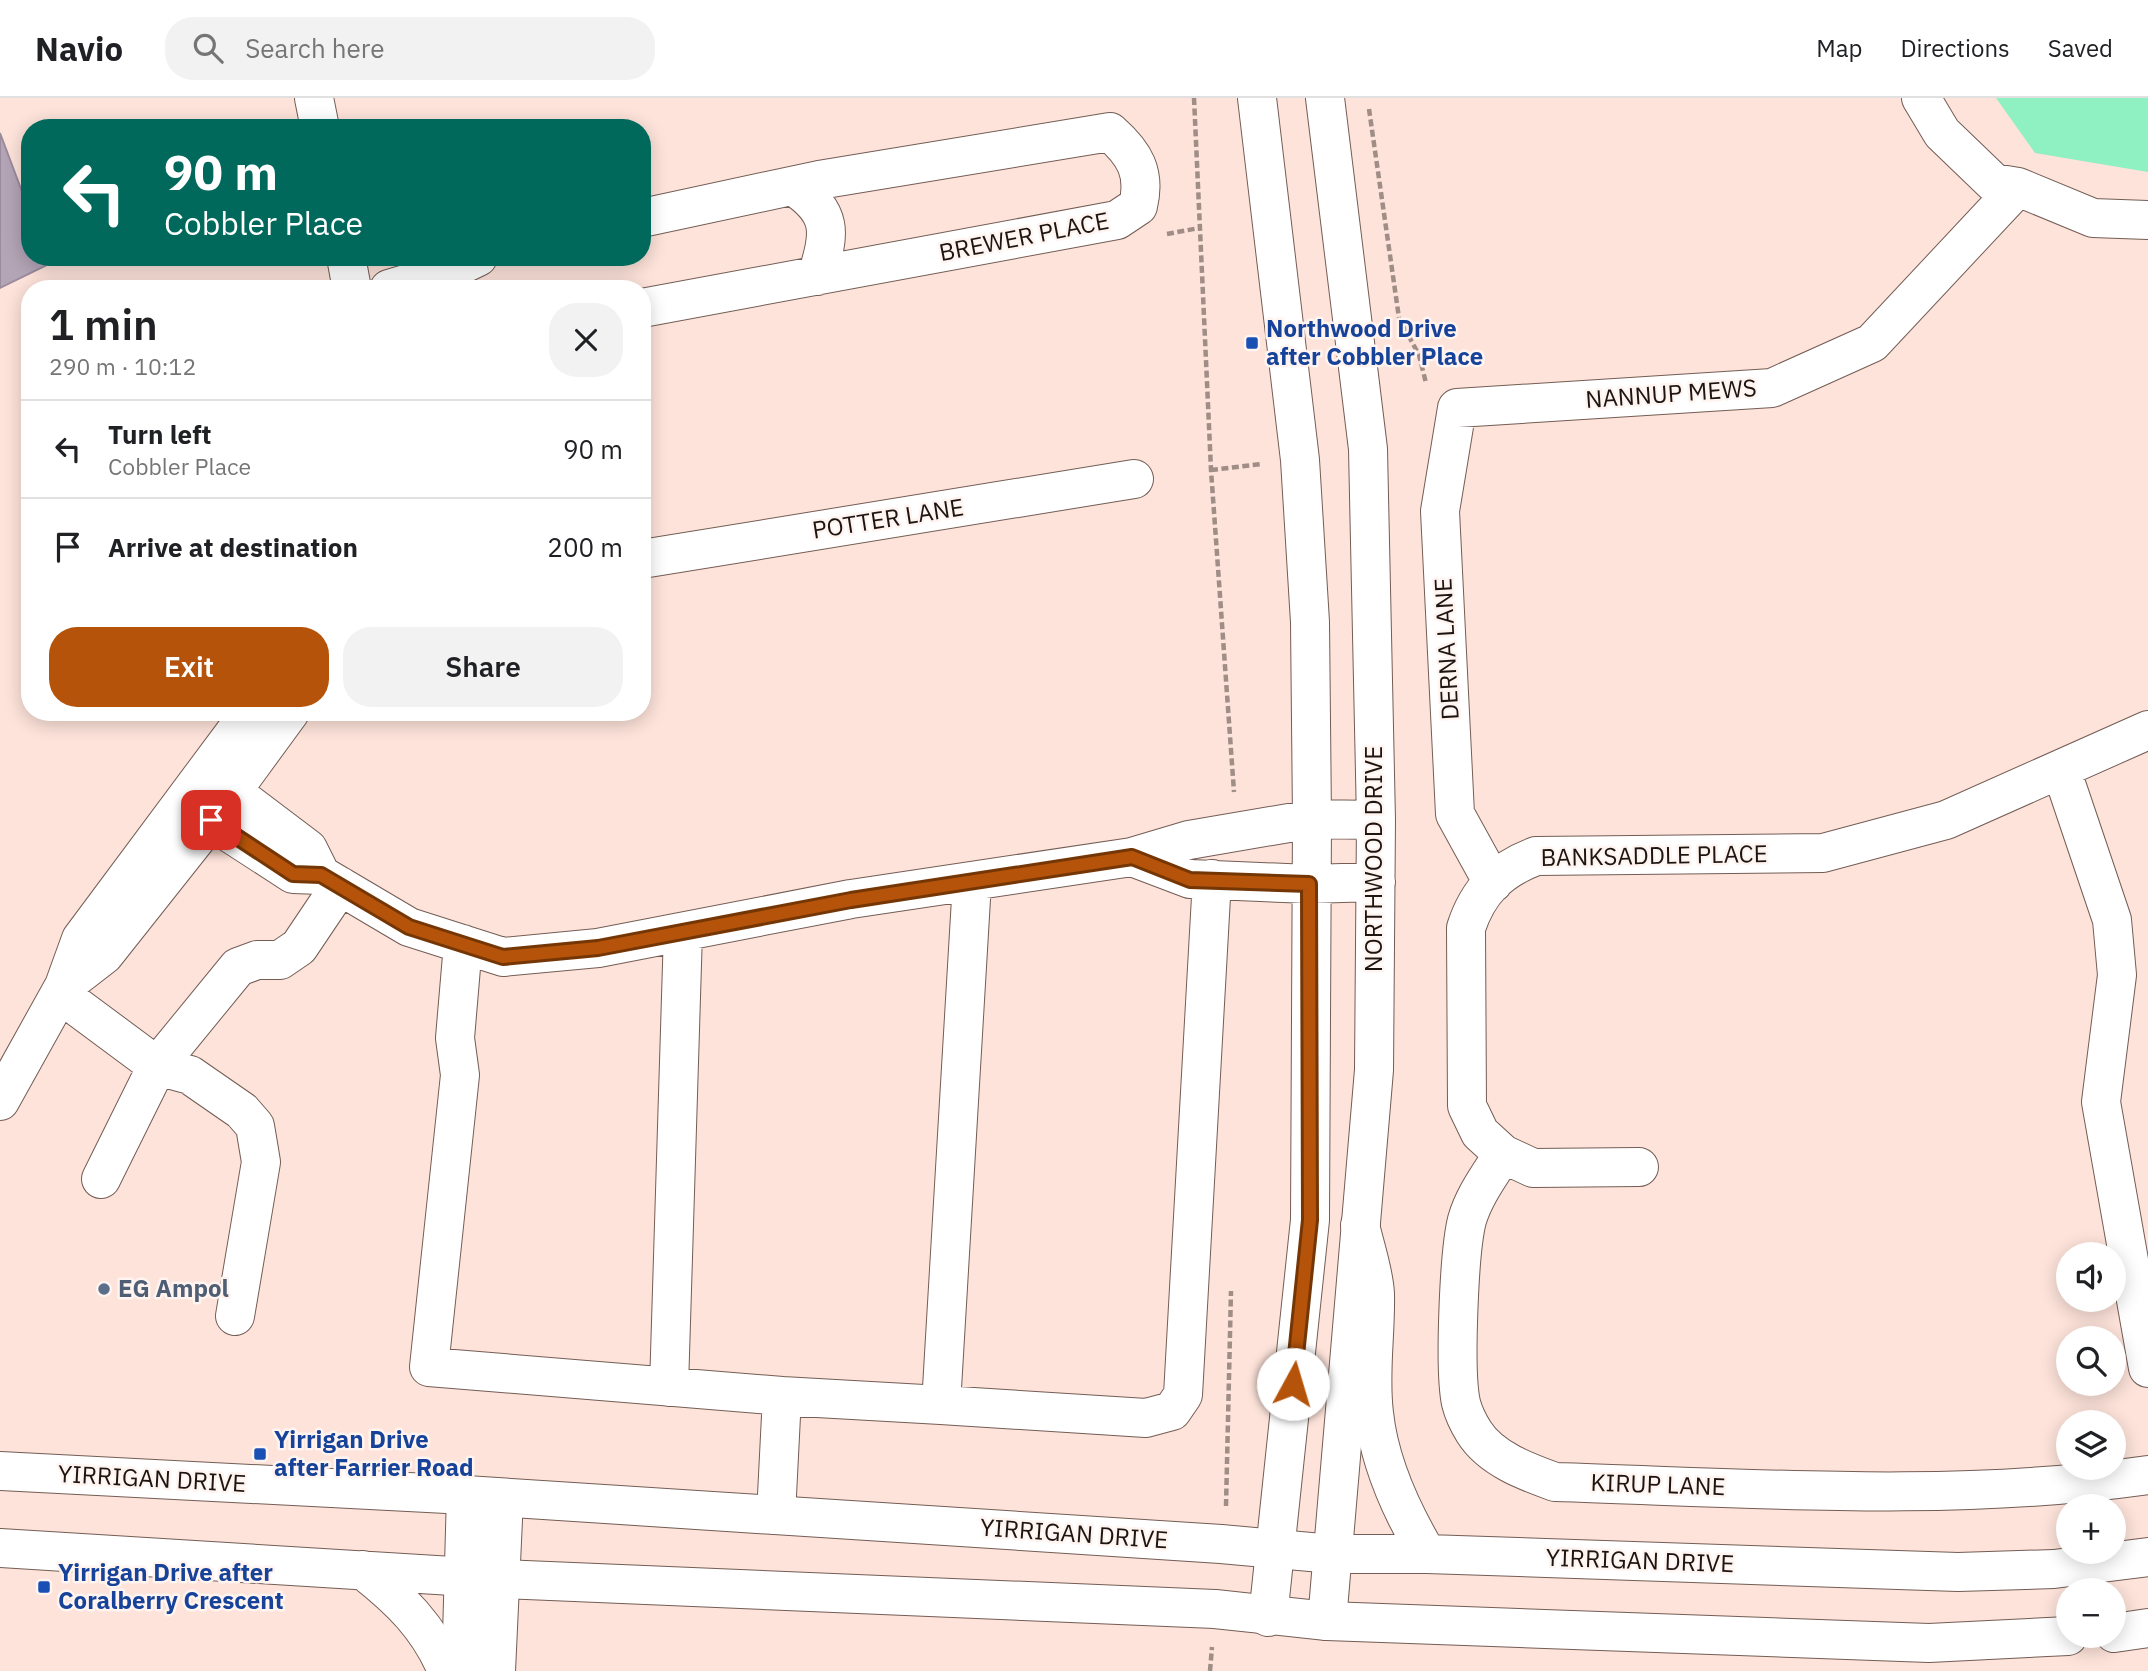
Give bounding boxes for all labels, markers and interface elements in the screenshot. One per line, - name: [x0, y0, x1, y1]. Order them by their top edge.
- search box: [165, 17, 655, 80]
- text: Navio: [35, 27, 123, 70]
- icon: search: [189, 29, 227, 67]
- text: Search here: [245, 31, 385, 65]
- text: Map: [1816, 32, 1862, 64]
- text: Directions: [1900, 32, 2010, 64]
- text: Saved: [2048, 32, 2113, 64]
- text: 90 m: [164, 140, 278, 203]
- icon: left: [49, 147, 140, 238]
- text: Cobbler Place: [164, 202, 363, 244]
- street label: BREWER PLACE: [936, 204, 1111, 268]
- text: 1 min: [49, 297, 158, 352]
- button: close: [549, 303, 623, 377]
- place label: Northwood Drive after Cobbler Place: [1266, 312, 1483, 372]
- marker: Northwood Drive after Cobbler Place: [1244, 335, 1260, 351]
- text: 290 m · 10:12: [49, 351, 196, 381]
- street label: NANNUP MEWS: [1584, 371, 1758, 415]
- text: Turn left: [108, 417, 211, 451]
- icon: left: [49, 430, 87, 468]
- text: 90 m: [563, 432, 623, 466]
- text: Cobbler Place: [108, 451, 251, 481]
- street label: POTTER LANE: [810, 490, 966, 546]
- icon: arrive: [49, 528, 87, 566]
- text: Arrive at destination: [108, 530, 358, 564]
- text: 200 m: [547, 530, 623, 564]
- street label: DERNA LANE: [1426, 577, 1466, 721]
- button: Exit: [49, 627, 329, 707]
- button: Share: [343, 627, 623, 707]
- street label: NORTHWOOD DRIVE: [1357, 746, 1389, 972]
- pin: [181, 790, 241, 850]
- icon: arrive: [192, 801, 230, 839]
- street label: BANKSADDLE PLACE: [1540, 837, 1768, 873]
- map controls: [2056, 1242, 2126, 1648]
- button: sound: [2056, 1242, 2126, 1312]
- place label: EG Ampol: [118, 1272, 229, 1304]
- marker: EG Ampol: [96, 1281, 112, 1297]
- button: search: [2056, 1326, 2126, 1396]
- position arrow: [1256, 1347, 1330, 1421]
- button: layers: [2056, 1410, 2126, 1480]
- place label: Yirrigan Drive after Farrier Road: [274, 1423, 474, 1483]
- marker: Yirrigan Drive after Farrier Road: [252, 1446, 268, 1462]
- street label: YIRRIGAN DRIVE: [57, 1457, 247, 1499]
- street label: KIRUP LANE: [1590, 1466, 1726, 1502]
- button: +: [2056, 1494, 2126, 1564]
- street label: YIRRIGAN DRIVE: [979, 1510, 1169, 1556]
- street label: YIRRIGAN DRIVE: [1545, 1541, 1735, 1579]
- place label: Yirrigan Drive after Coralberry Crescent: [58, 1556, 284, 1616]
- button: −: [2056, 1578, 2126, 1648]
- marker: Yirrigan Drive after Coralberry Crescent: [36, 1579, 52, 1595]

